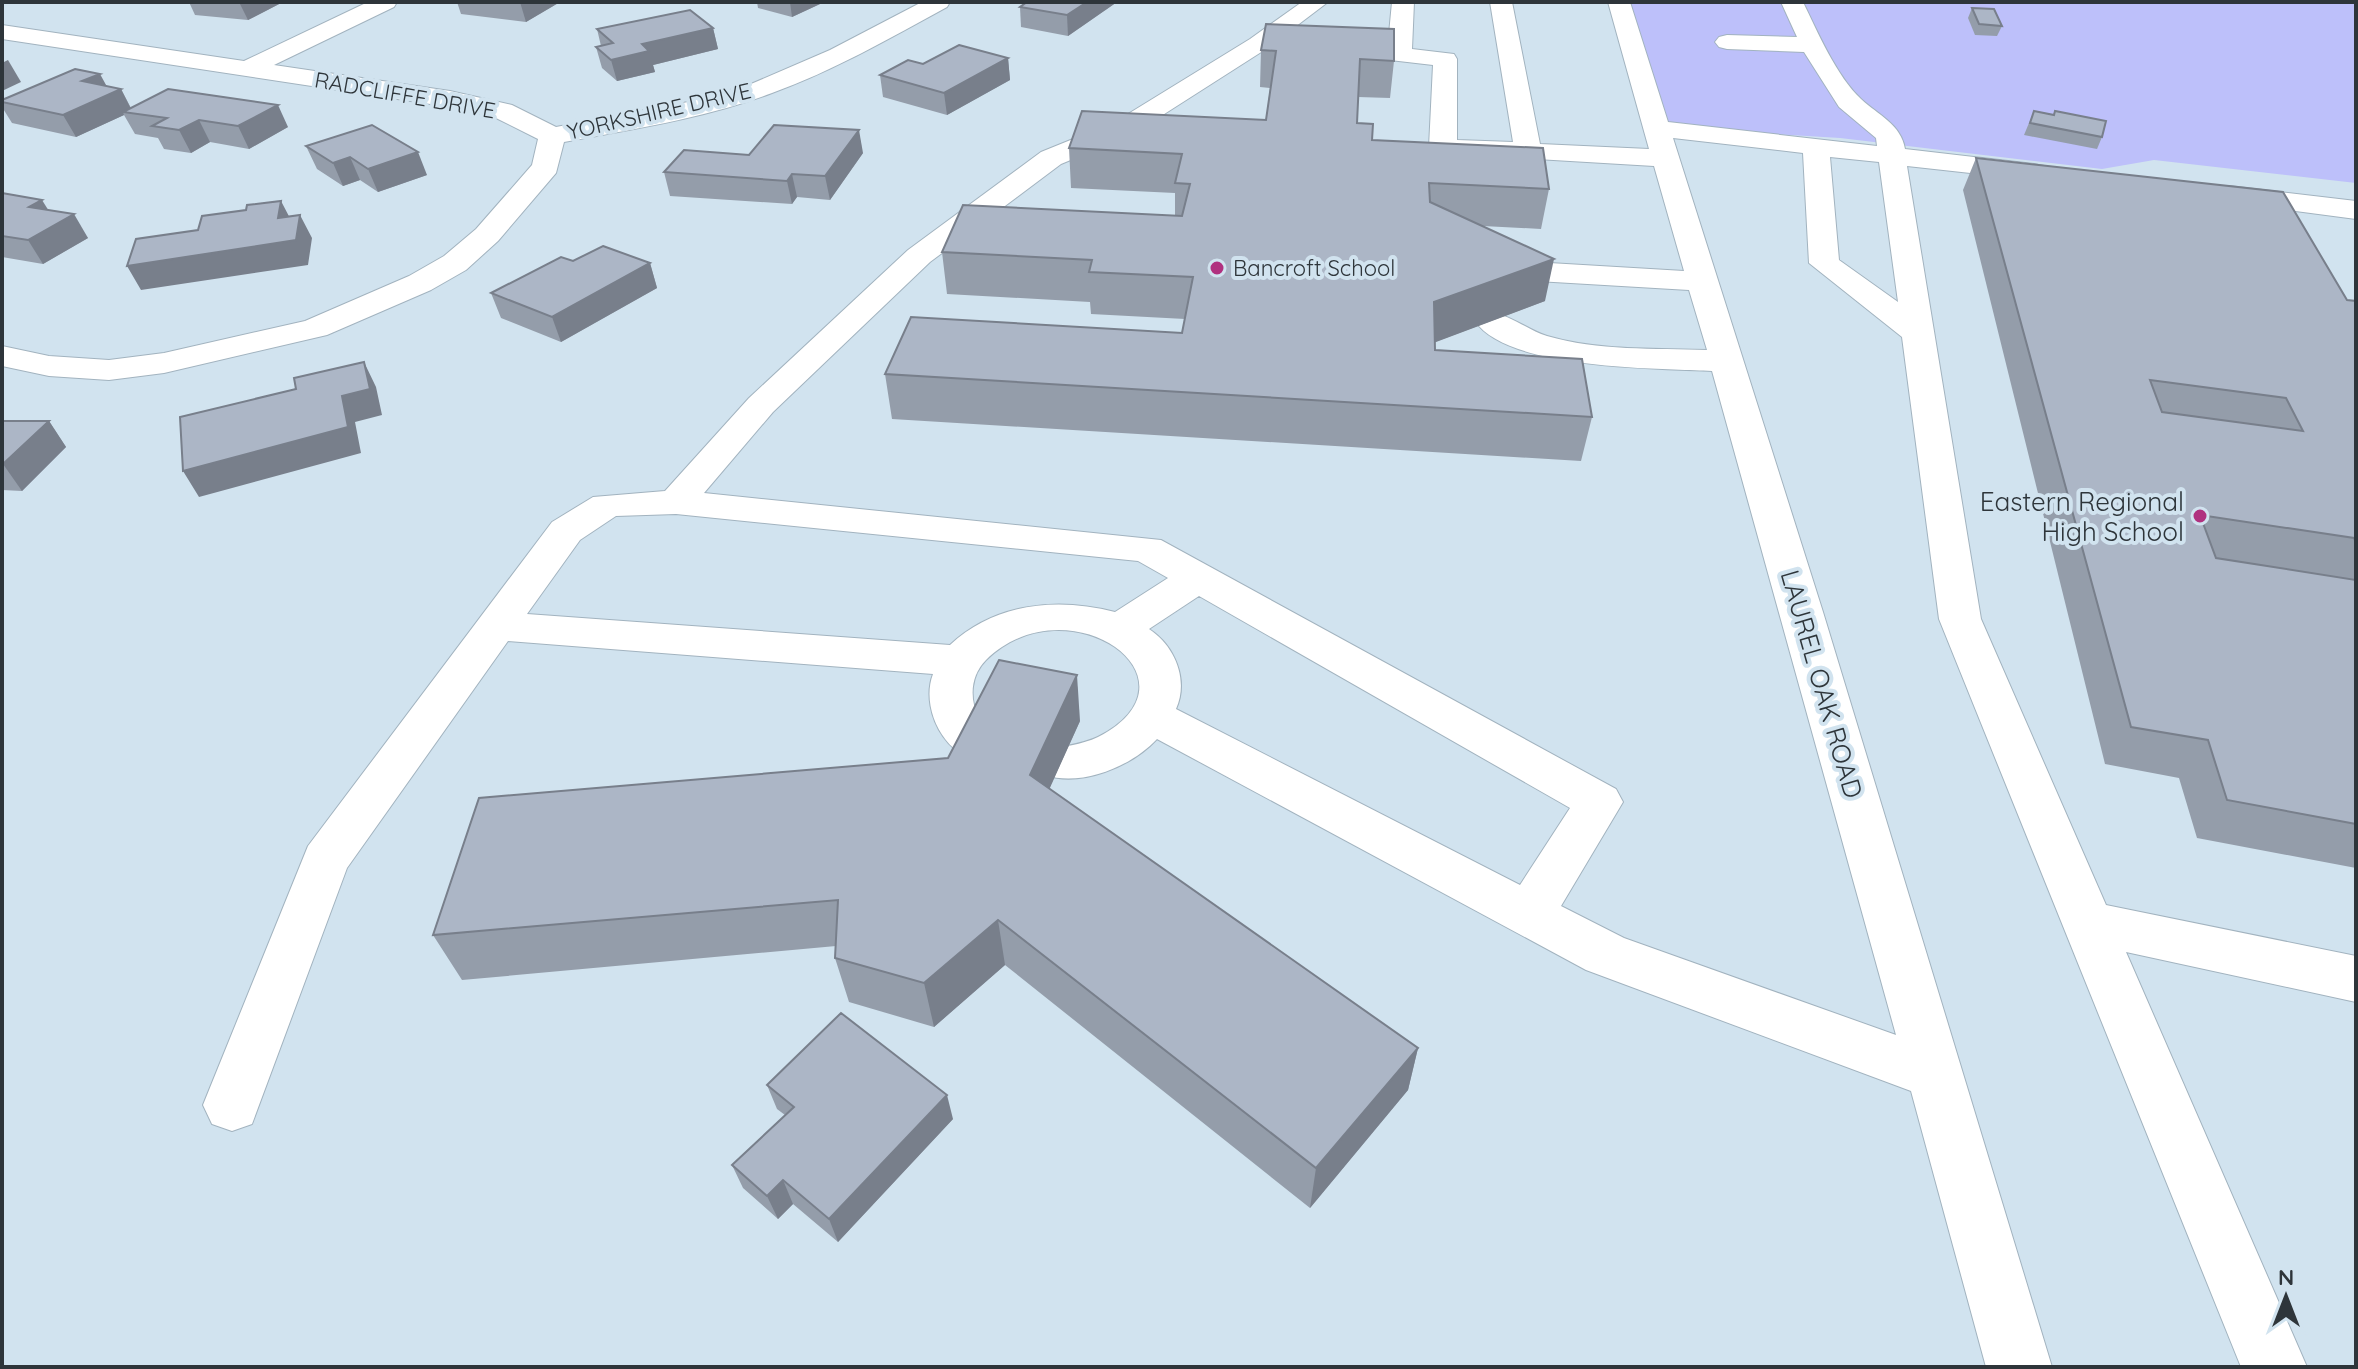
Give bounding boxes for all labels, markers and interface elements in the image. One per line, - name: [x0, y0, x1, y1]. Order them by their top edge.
- street label: RADCLIFFE DRIVE: [312, 65, 498, 125]
- street label: YORKSHIRE DRIVE: [564, 76, 754, 146]
- place label: Bancroft School: [1233, 254, 1395, 282]
- marker: Bancroft School: [1208, 259, 1226, 277]
- place label: Eastern Regional High School: [1980, 485, 2184, 548]
- marker: Eastern Regional High School: [2191, 507, 2209, 525]
- street label: LAUREL OAK ROAD: [1774, 566, 1870, 802]
- north arrow: [2246, 1257, 2326, 1337]
- text: N: [2278, 1263, 2294, 1291]

